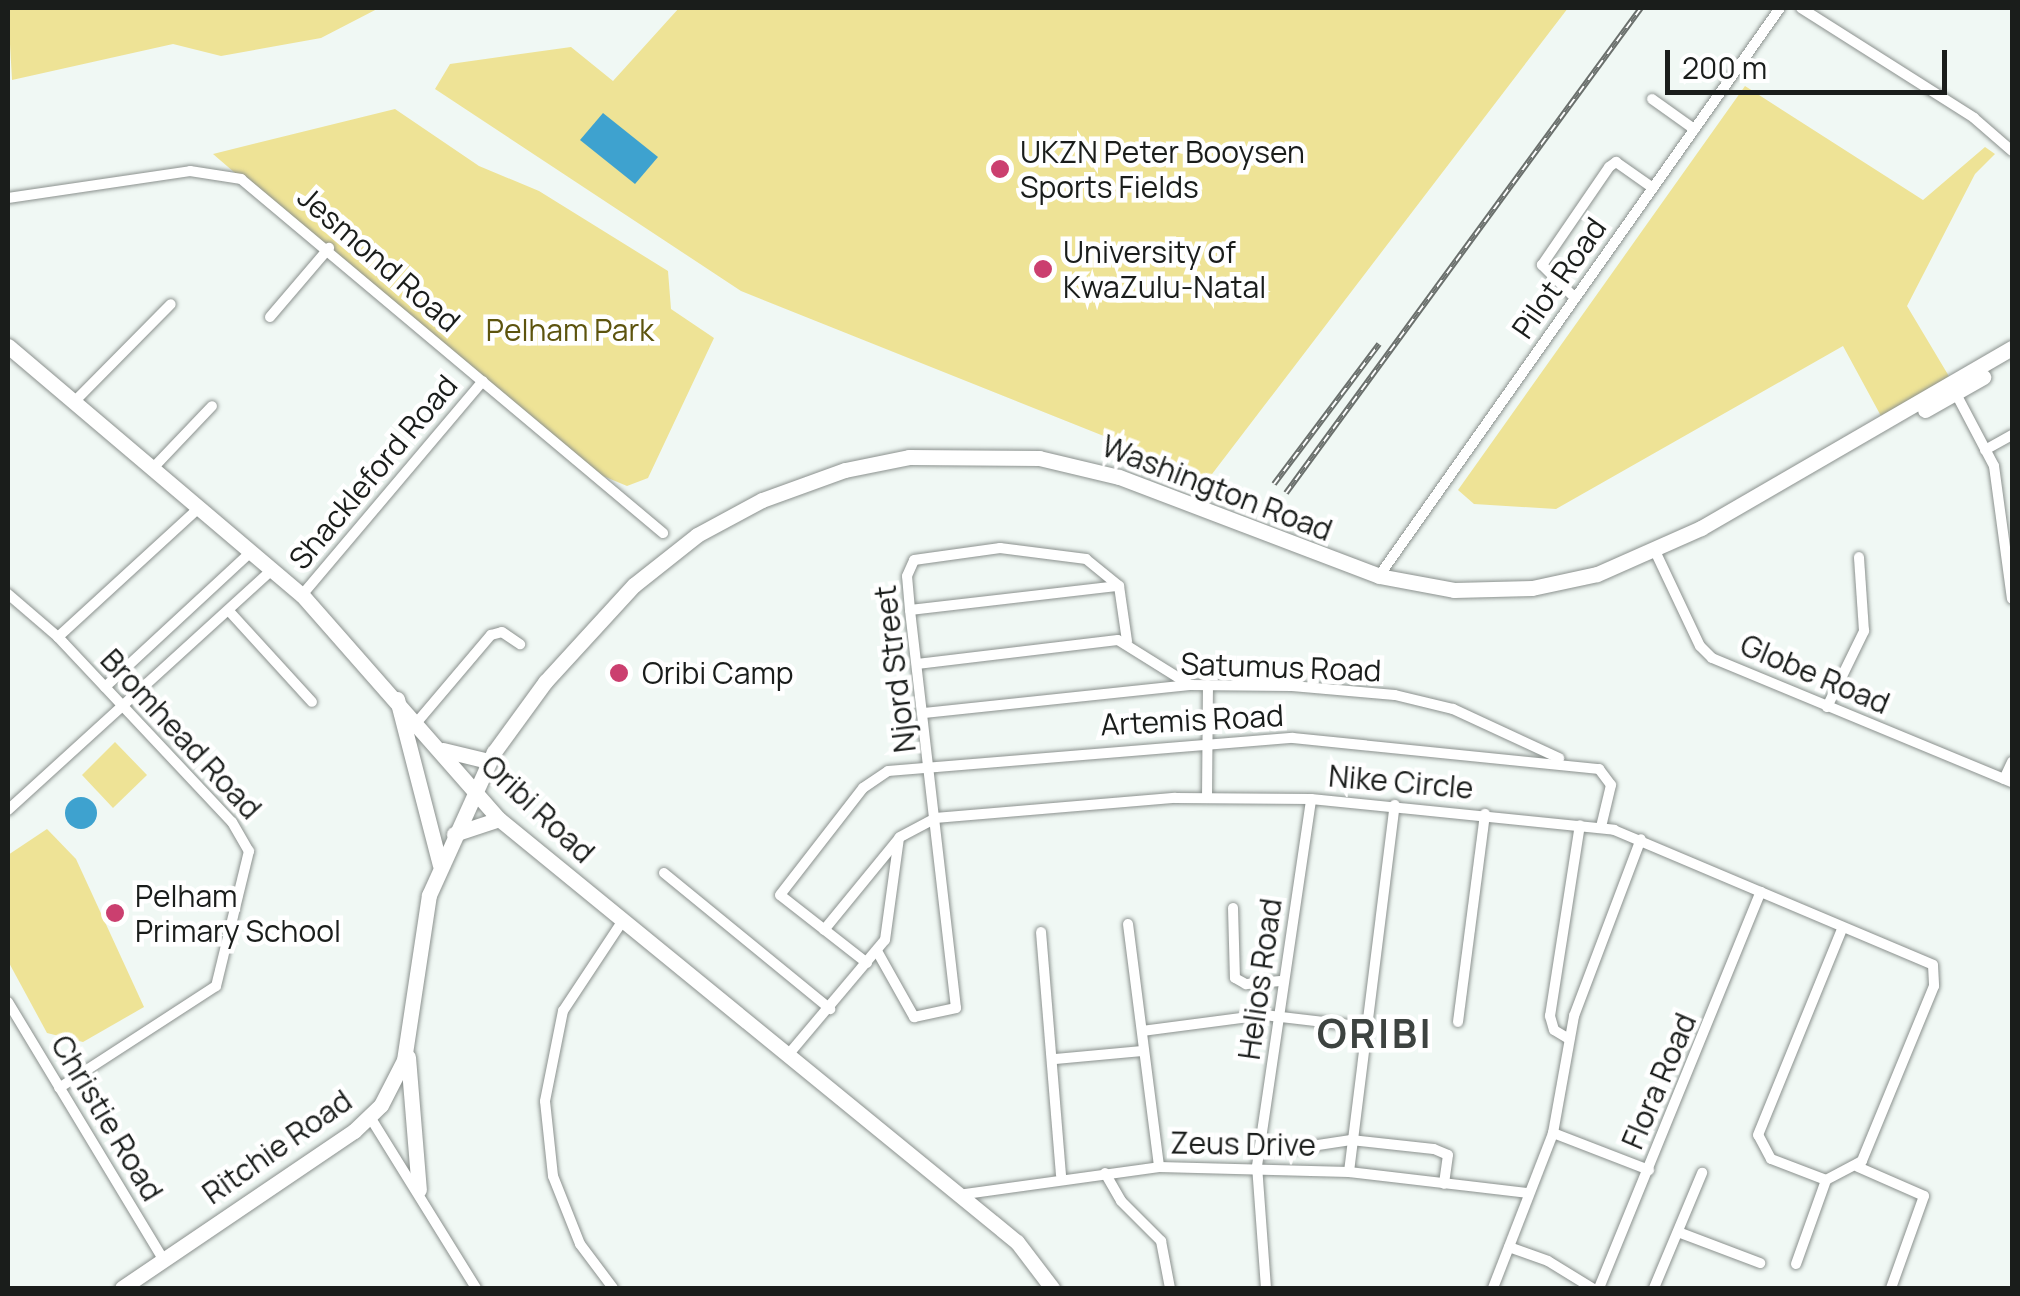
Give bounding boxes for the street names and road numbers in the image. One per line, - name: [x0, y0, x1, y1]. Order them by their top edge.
- street label: Jesmond Road: [291, 179, 467, 339]
- street label: Pilot Road: [1504, 211, 1614, 345]
- street label: Shackleford Road: [281, 368, 465, 576]
- street label: Washington Road: [1097, 428, 1337, 548]
- street label: Njord Street: [867, 583, 923, 755]
- street label: Globe Road: [1735, 627, 1895, 721]
- street label: Bromhead Road: [93, 642, 269, 826]
- street label: Satumus Road: [1180, 646, 1382, 688]
- street label: Artemis Road: [1099, 697, 1285, 743]
- street label: Oribi Road: [474, 748, 602, 870]
- street label: Nike Circle: [1327, 758, 1475, 806]
- street label: Helios Road: [1231, 896, 1289, 1062]
- street label: Flora Road: [1614, 1008, 1704, 1154]
- street label: Christie Road: [44, 1029, 170, 1207]
- street label: Ritchie Road: [196, 1083, 358, 1211]
- street label: Zeus Drive: [1170, 1125, 1316, 1163]

